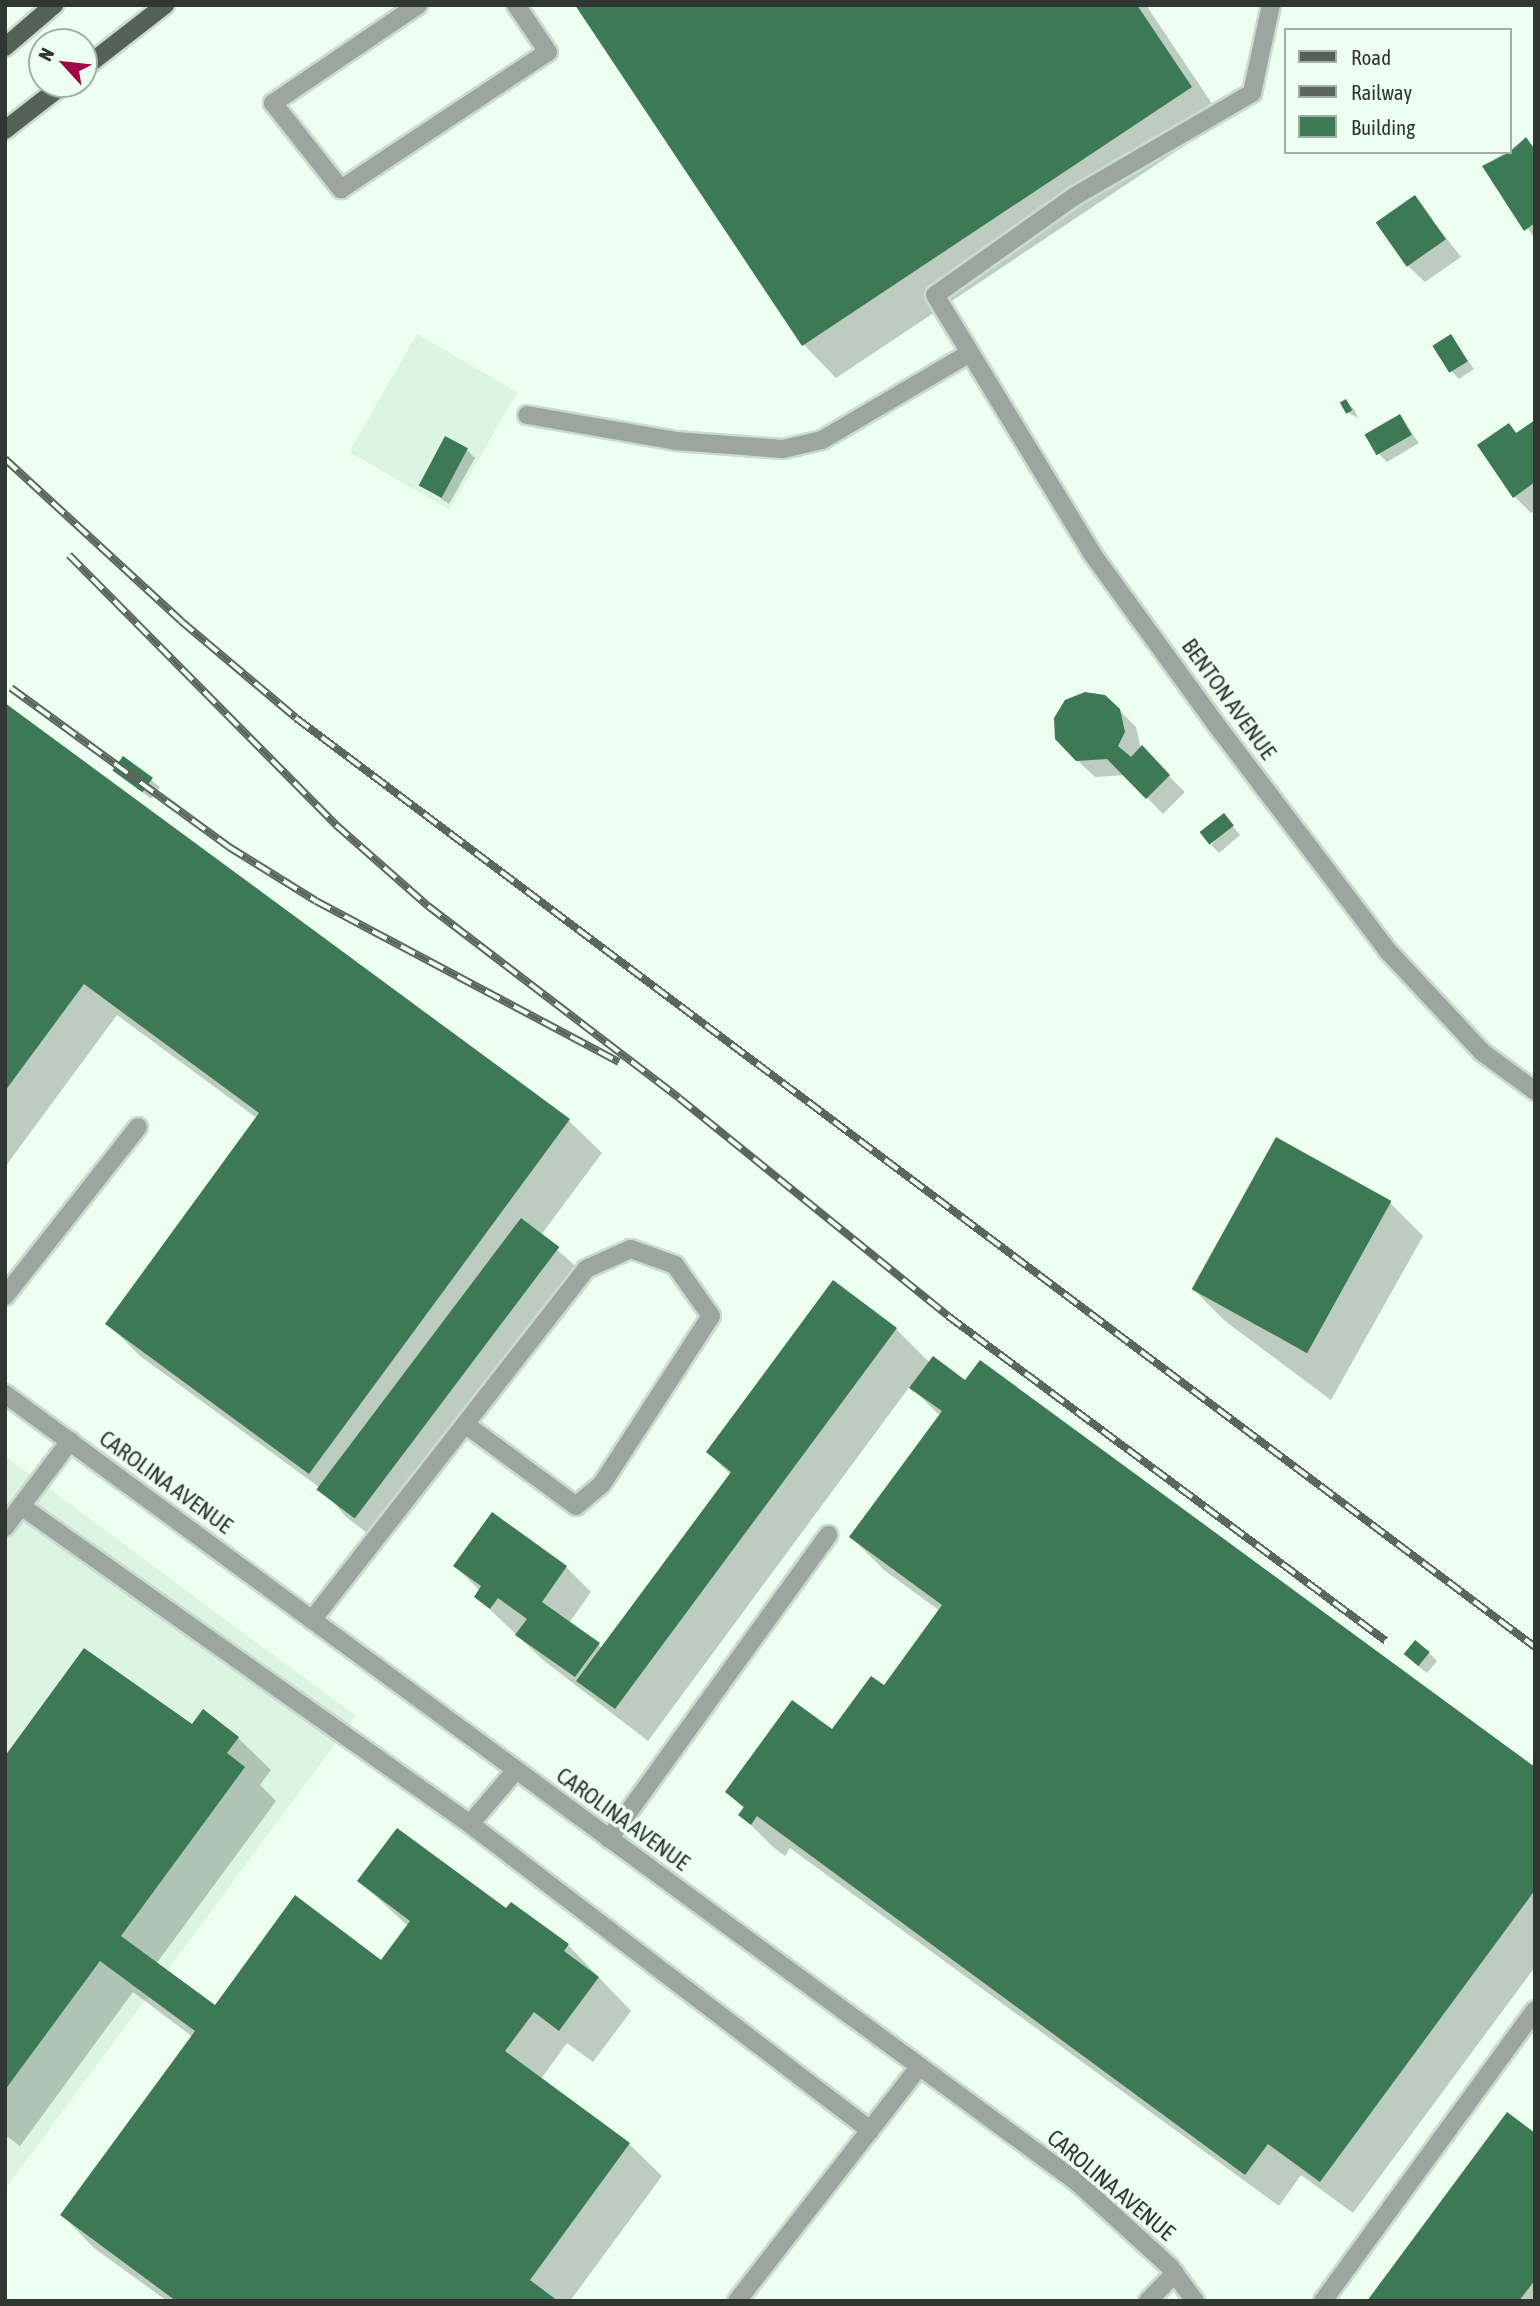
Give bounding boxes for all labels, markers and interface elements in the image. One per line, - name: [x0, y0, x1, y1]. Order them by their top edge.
- north arrow: [28, 28, 98, 98]
- legend: [1284, 28, 1512, 154]
- text: N: [34, 44, 58, 64]
- text: Road: [1351, 45, 1391, 69]
- text: Railway: [1351, 80, 1412, 104]
- text: Building: [1351, 115, 1415, 139]
- street label: BENTON AVENUE: [1176, 633, 1282, 765]
- street label: CAROLINA AVENUE: [94, 1424, 238, 1540]
- street label: CAROLINA AVENUE: [551, 1761, 695, 1877]
- street label: CAROLINA AVENUE: [1042, 2124, 1180, 2246]

